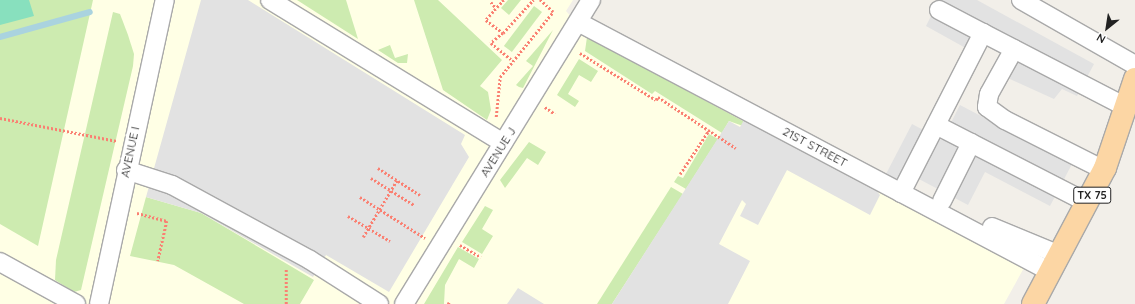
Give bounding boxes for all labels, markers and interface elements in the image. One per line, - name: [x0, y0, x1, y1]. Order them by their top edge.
- north arrow: [1087, 8, 1127, 48]
- text: N: [1094, 30, 1108, 46]
- street label: 21ST STREET: [780, 124, 850, 170]
- street label: AVENUE I: [118, 125, 142, 179]
- street label: AVENUE J: [477, 125, 519, 179]
- road number: TX 75: [1073, 186, 1111, 204]

